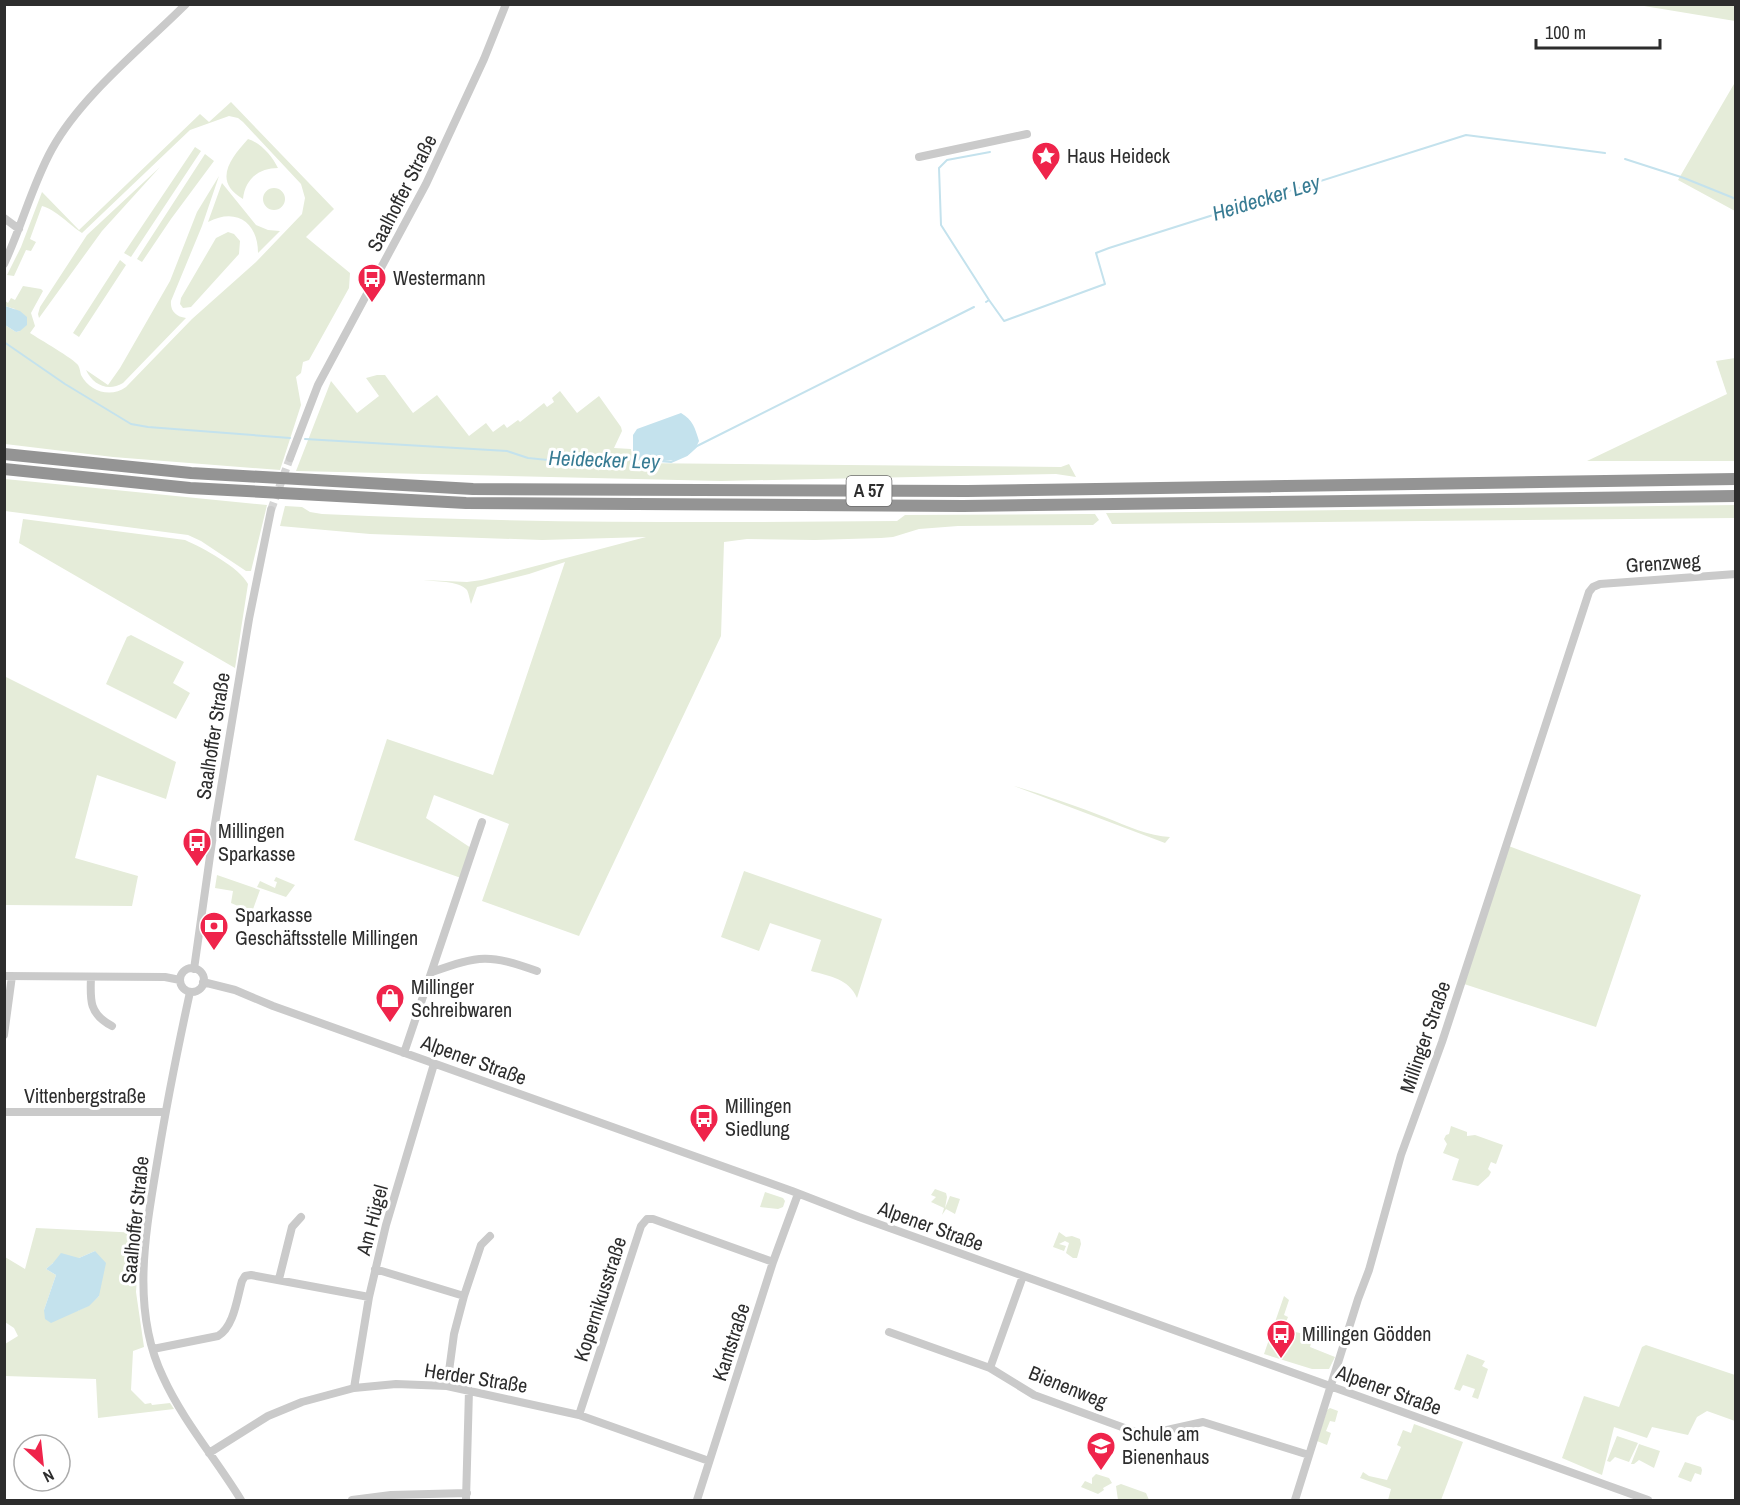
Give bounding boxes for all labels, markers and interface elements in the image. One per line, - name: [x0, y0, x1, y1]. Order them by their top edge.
- scale bar: [1536, 12, 1660, 50]
- text: 100 m: [1545, 20, 1586, 45]
- street label: Saalhoffer Straße: [360, 130, 443, 256]
- place icon: Haus Heideck: [1030, 140, 1062, 182]
- place label: Haus Heideck: [1067, 142, 1171, 169]
- water label: Heidecker Ley: [1209, 167, 1325, 228]
- bus stop icon: Westermann: [356, 262, 388, 304]
- place label: Westermann: [393, 264, 486, 291]
- water label: Heidecker Ley: [548, 443, 661, 476]
- road number: A 57: [846, 476, 892, 506]
- street label: Grenzweg: [1625, 546, 1701, 579]
- street label: Saalhoffer Straße: [189, 670, 236, 801]
- place label: Millingen Sparkasse: [218, 817, 295, 867]
- bus stop icon: Millingen Sparkasse: [181, 826, 213, 868]
- place label: Sparkasse Geschäftsstelle Millingen: [235, 901, 418, 951]
- bank icon: Sparkasse Geschäftsstelle Millingen: [198, 910, 230, 952]
- place label: Millinger Schreibwaren: [411, 973, 512, 1023]
- street label: Millinger Straße: [1393, 977, 1456, 1096]
- shop icon: Millinger Schreibwaren: [374, 982, 406, 1024]
- street label: Alpener Straße: [417, 1028, 531, 1091]
- street label: Vittenbergstraße: [24, 1082, 146, 1109]
- place label: Millingen Siedlung: [725, 1092, 792, 1142]
- bus stop icon: Millingen Siedlung: [688, 1102, 720, 1144]
- street label: Saalhoffer Straße: [114, 1155, 155, 1285]
- street label: Am Hügel: [349, 1182, 394, 1259]
- street label: Alpener Straße: [874, 1194, 988, 1257]
- street label: Kopernikusstraße: [567, 1233, 632, 1365]
- street label: Kantstraße: [705, 1300, 756, 1384]
- bus stop icon: Millingen Gödden: [1265, 1318, 1297, 1360]
- place label: Millingen Gödden: [1302, 1320, 1431, 1347]
- street label: Herder Straße: [423, 1356, 530, 1399]
- street label: Alpener Straße: [1332, 1358, 1446, 1421]
- street label: Bienenweg: [1025, 1359, 1111, 1414]
- place label: Schule am Bienenhaus: [1122, 1420, 1210, 1470]
- school or university icon: Schule am Bienenhaus: [1085, 1430, 1117, 1472]
- north arrow: [12, 1433, 72, 1493]
- text: N: [40, 1464, 58, 1488]

